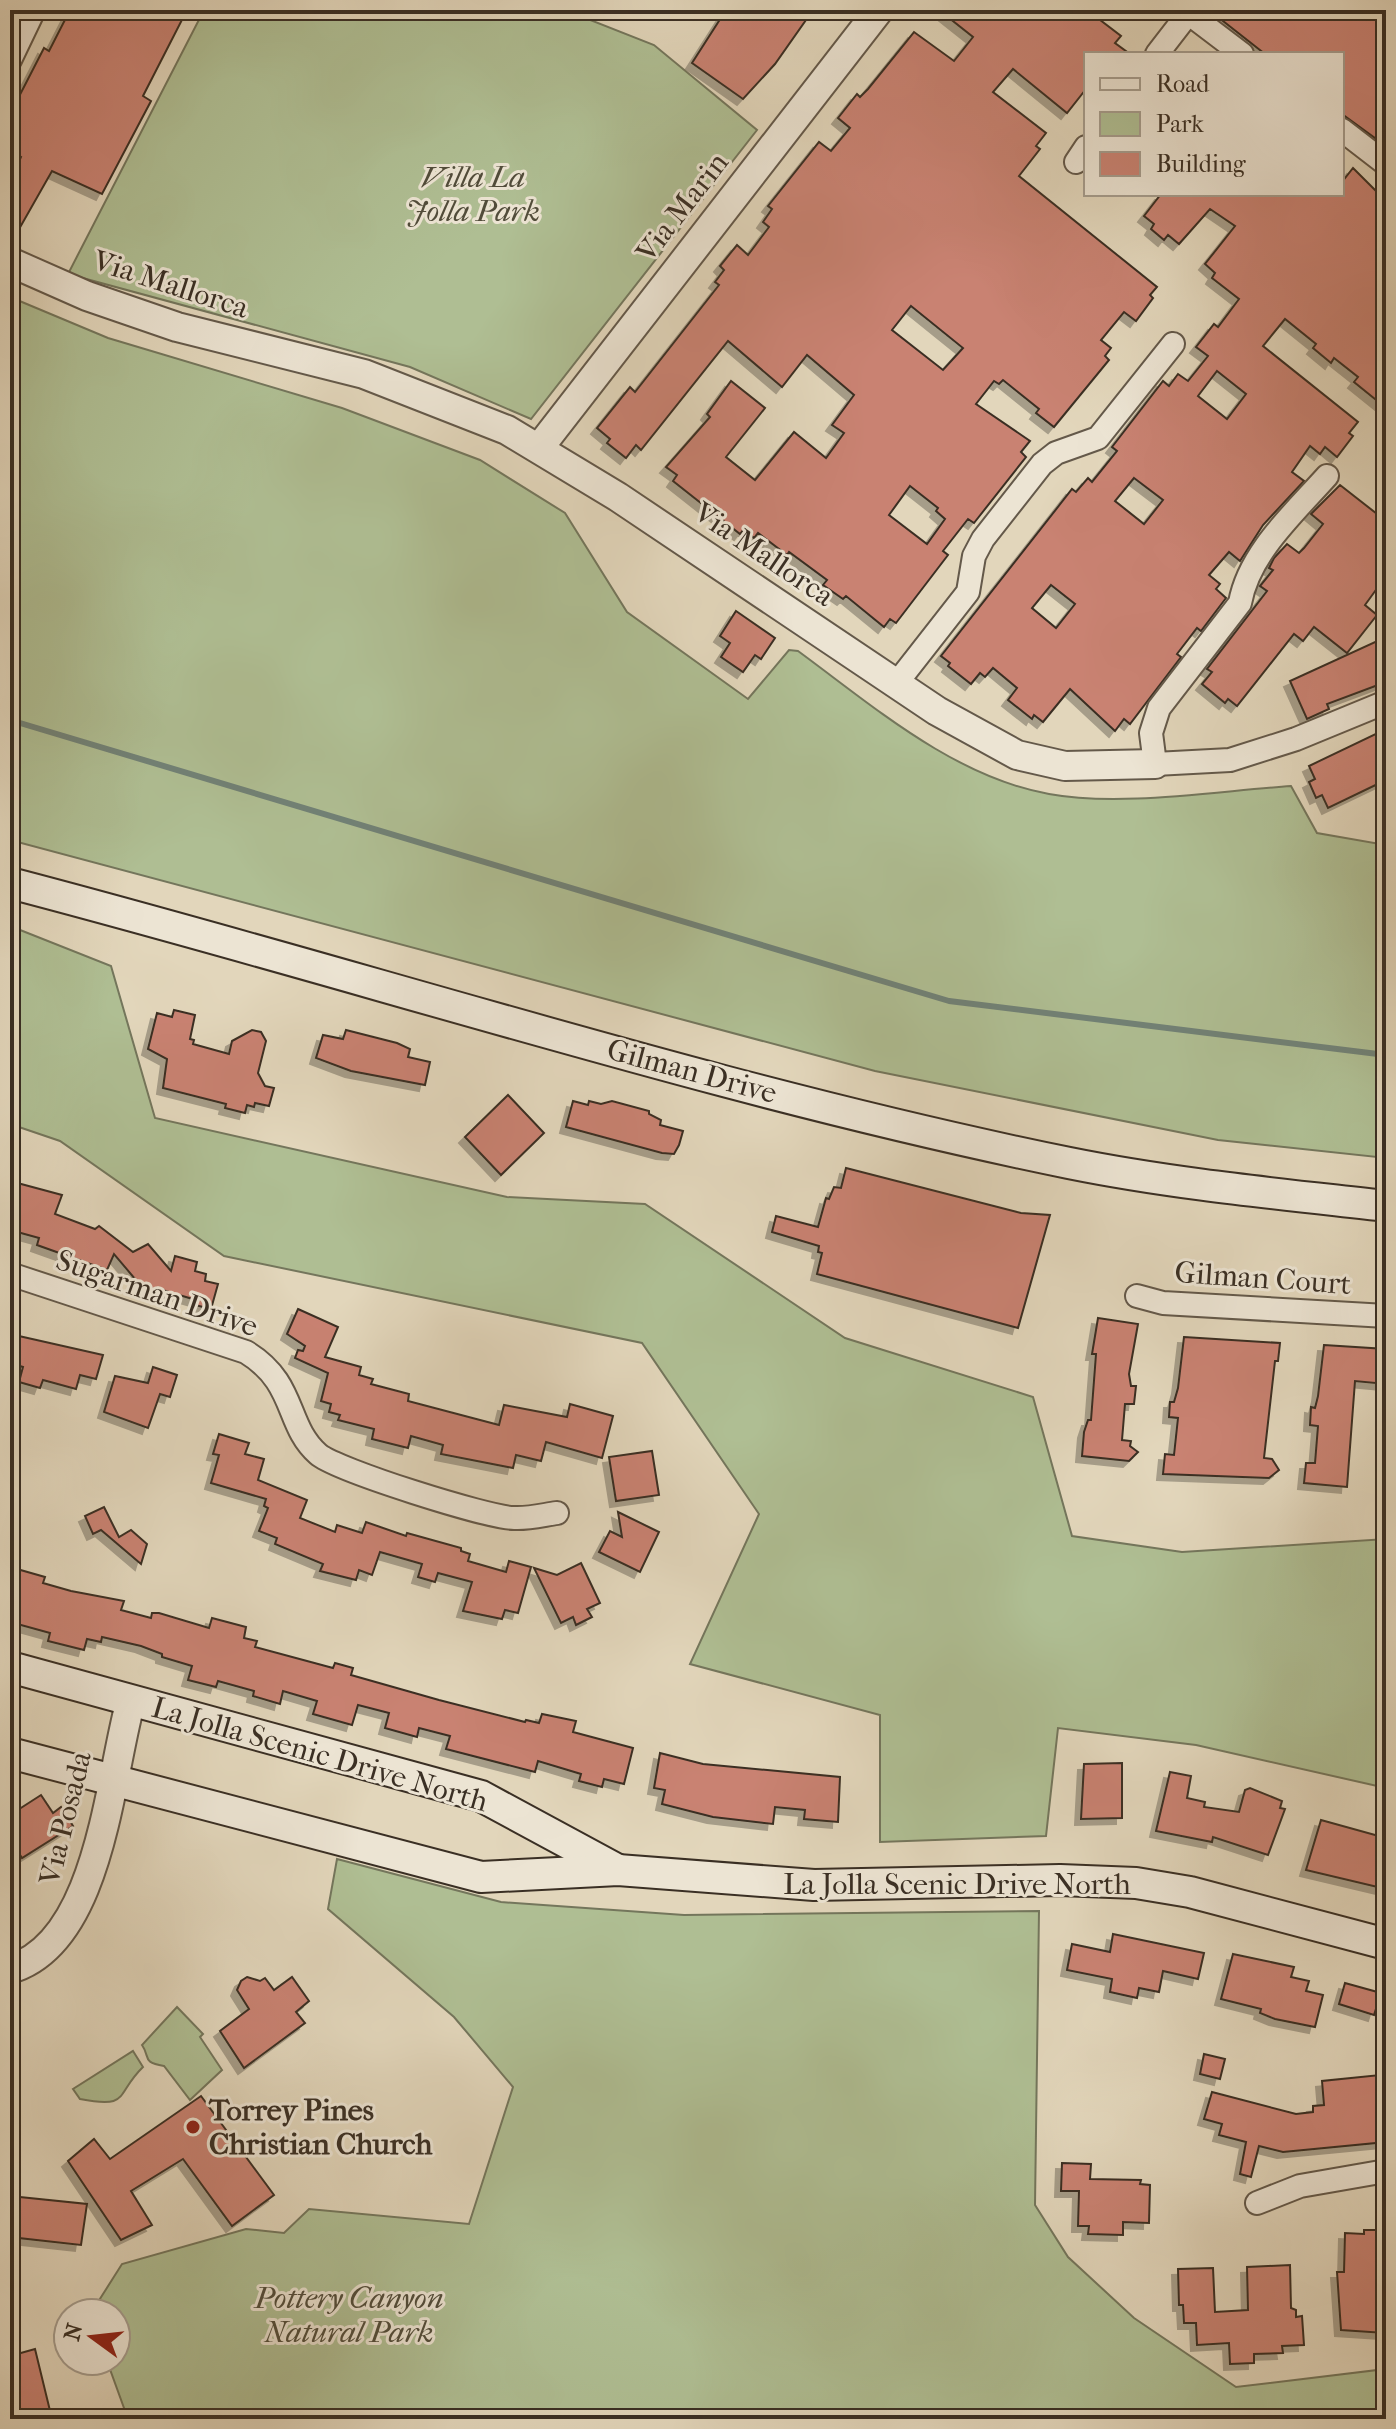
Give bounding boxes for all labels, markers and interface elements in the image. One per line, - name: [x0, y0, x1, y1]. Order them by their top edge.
- legend: [1084, 52, 1344, 196]
- text: Road: [1156, 70, 1210, 98]
- text: Park: [1156, 110, 1204, 138]
- street label: Via Marin: [628, 145, 736, 270]
- text: Building: [1156, 150, 1247, 178]
- park label: Villa La Jolla Park: [406, 160, 540, 229]
- street label: Via Mallorca: [88, 243, 254, 326]
- street label: Via Mallorca: [686, 494, 841, 615]
- street label: Gilman Drive: [603, 1032, 781, 1111]
- street label: Sugarman Drive: [51, 1243, 262, 1344]
- street label: Gilman Court: [1174, 1255, 1353, 1302]
- street label: La Jolla Scenic Drive North: [148, 1690, 492, 1819]
- street label: Via Posada: [32, 1747, 99, 1890]
- street label: La Jolla Scenic Drive North: [783, 1867, 1131, 1902]
- place label: Torrey Pines Christian Church: [208, 2093, 433, 2162]
- marker: Torrey Pines Christian Church: [184, 2118, 202, 2136]
- park label: Pottery Canyon Natural Park: [252, 2281, 444, 2350]
- north arrow: [52, 2297, 132, 2377]
- text: N: [59, 2320, 88, 2344]

